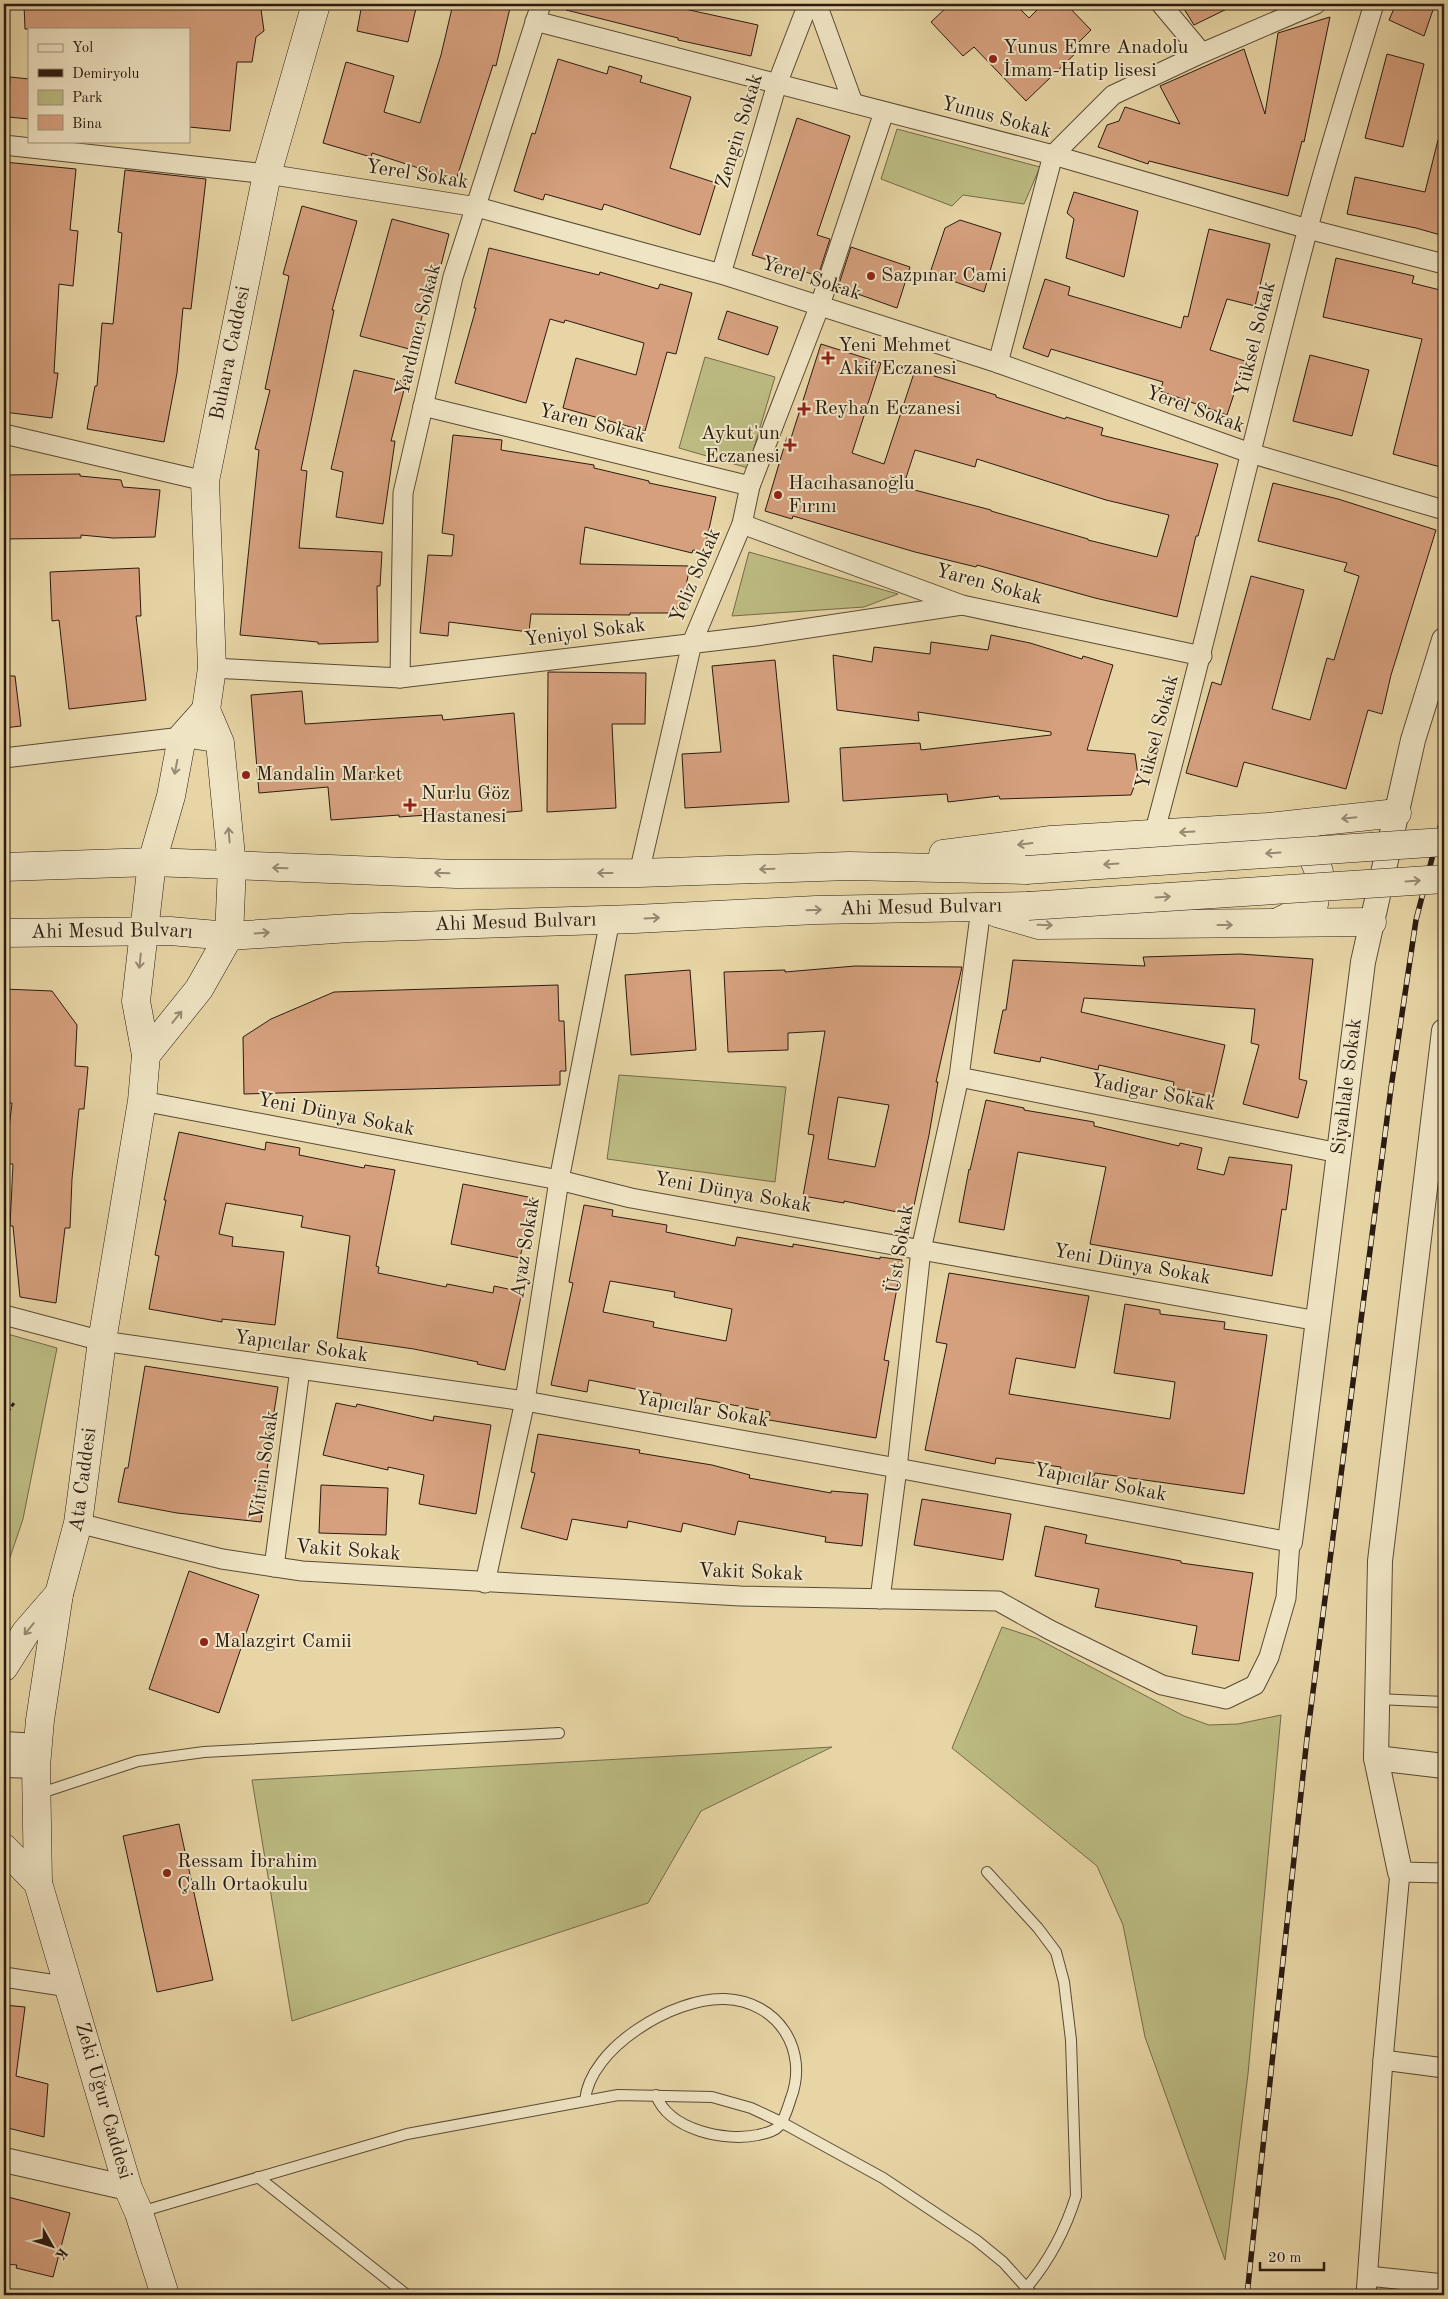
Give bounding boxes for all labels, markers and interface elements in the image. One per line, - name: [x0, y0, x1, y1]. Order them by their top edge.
- legend: [28, 28, 190, 142]
- place label: Yunus Emre Anadolu İmam-Hatip lisesi: [1003, 38, 1189, 81]
- text: Yol: [72, 41, 93, 56]
- marker: Yunus Emre Anadolu İmam-Hatip lisesi: [987, 53, 999, 65]
- text: Demiryolu: [72, 67, 139, 82]
- street label: Zengin Sokak: [713, 71, 767, 191]
- text: Park: [72, 91, 103, 106]
- street label: Yunus Sokak: [939, 94, 1053, 142]
- text: Bina: [72, 117, 103, 132]
- street label: Yerel Sokak: [364, 157, 470, 193]
- street label: Yerel Sokak: [759, 253, 863, 305]
- street label: Yardımcı Sokak: [393, 262, 445, 398]
- place label: Sazpınar Cami: [881, 266, 1007, 286]
- marker: Sazpınar Cami: [865, 270, 877, 282]
- street label: Yüksel Sokak: [1232, 280, 1280, 398]
- street label: Buhara Caddesi: [208, 284, 254, 422]
- place label: Yeni Mehmet Akif Eczanesi: [838, 336, 957, 379]
- marker: Yeni Mehmet Akif Eczanesi: [822, 352, 834, 364]
- street label: Yerel Sokak: [1143, 383, 1247, 437]
- place label: Reyhan Eczanesi: [814, 399, 961, 419]
- street label: Yaren Sokak: [536, 401, 648, 447]
- marker: Reyhan Eczanesi: [798, 403, 810, 415]
- place label: Aykut'un Eczanesi: [701, 424, 780, 467]
- marker: Aykut'un Eczanesi: [784, 439, 796, 451]
- place label: Hacıhasanoğlu Fırını: [788, 474, 915, 517]
- marker: Hacıhasanoğlu Fırını: [772, 489, 784, 501]
- street label: Yeliz Sokak: [667, 526, 725, 626]
- street label: Yaren Sokak: [933, 561, 1045, 609]
- street label: Yeniyol Sokak: [523, 616, 647, 650]
- street label: Yüksel Sokak: [1133, 673, 1183, 791]
- one-way arrow: [171, 759, 181, 775]
- place label: Mandalin Market: [256, 765, 402, 785]
- marker: Mandalin Market: [240, 769, 252, 781]
- place label: Nurlu Göz Hastanesi: [421, 784, 510, 827]
- marker: Nurlu Göz Hastanesi: [403, 798, 417, 812]
- one-way arrow: [1341, 813, 1357, 823]
- one-way arrow: [224, 827, 234, 843]
- one-way arrow: [1179, 828, 1195, 837]
- one-way arrow: [1017, 839, 1033, 849]
- one-way arrow: [1266, 849, 1282, 858]
- one-way arrow: [1103, 859, 1119, 869]
- one-way arrow: [272, 863, 288, 873]
- one-way arrow: [760, 864, 776, 873]
- one-way arrow: [597, 868, 614, 878]
- one-way arrow: [435, 869, 451, 878]
- one-way arrow: [1405, 876, 1421, 885]
- one-way arrow: [1155, 892, 1171, 901]
- street label: Ahi Mesud Bulvarı: [840, 896, 1002, 920]
- one-way arrow: [806, 906, 822, 915]
- street label: Ahi Mesud Bulvarı: [434, 910, 597, 935]
- one-way arrow: [644, 914, 660, 923]
- one-way arrow: [1036, 920, 1053, 930]
- one-way arrow: [1217, 920, 1233, 929]
- street label: Ahi Mesud Bulvarı: [31, 921, 194, 943]
- one-way arrow: [254, 929, 270, 938]
- one-way arrow: [135, 952, 145, 968]
- one-way arrow: [171, 1011, 182, 1024]
- street label: Siyahlale Sokak: [1329, 1017, 1366, 1156]
- street label: Yadigar Sokak: [1089, 1071, 1217, 1115]
- street label: Yeni Dünya Sokak: [256, 1090, 416, 1140]
- street label: Yeni Dünya Sokak: [653, 1169, 813, 1217]
- street label: Ayaz Sokak: [508, 1196, 544, 1300]
- street label: Üst Sokak: [881, 1203, 918, 1295]
- street label: Yeni Dünya Sokak: [1052, 1241, 1212, 1289]
- street label: Yapıcılar Sokak: [233, 1328, 369, 1366]
- street label: Yapıcılar Sokak: [634, 1388, 770, 1432]
- street label: Vitrin Sokak: [247, 1409, 283, 1521]
- street label: Ata Caddesi: [66, 1426, 100, 1534]
- street label: Yapıcılar Sokak: [1032, 1460, 1168, 1506]
- street label: Vakit Sokak: [295, 1537, 401, 1565]
- street label: Vakit Sokak: [698, 1561, 804, 1585]
- one-way arrow: [24, 1622, 35, 1635]
- place label: Malazgirt Camii: [214, 1632, 352, 1652]
- marker: Malazgirt Camii: [198, 1636, 210, 1648]
- place label: Ressam İbrahim Çallı Ortaokulu: [177, 1850, 318, 1895]
- marker: Ressam İbrahim Çallı Ortaokulu: [161, 1867, 173, 1879]
- street label: Zeki Uğur Caddesi: [71, 2020, 135, 2182]
- north arrow: [28, 2222, 78, 2272]
- scale bar: [1260, 2239, 1324, 2271]
- text: K: [52, 2245, 70, 2262]
- text: 20 m: [1268, 2251, 1302, 2266]

